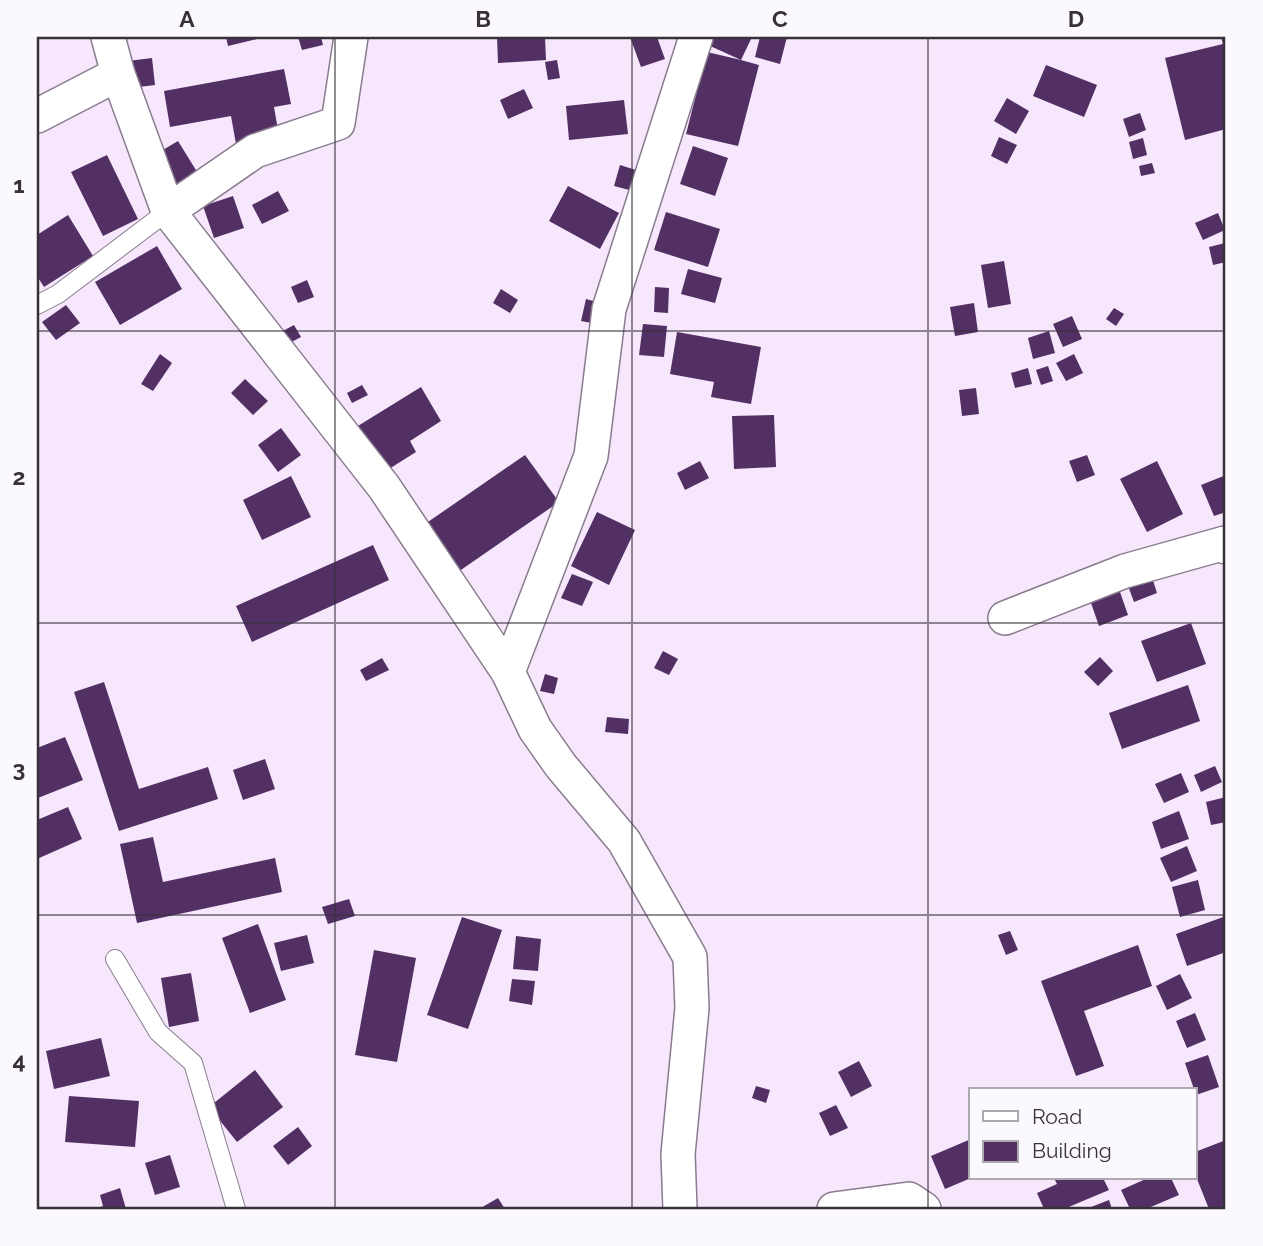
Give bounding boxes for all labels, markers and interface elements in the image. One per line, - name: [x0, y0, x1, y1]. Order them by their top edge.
- text: A: [179, 5, 195, 32]
- text: B: [475, 5, 491, 32]
- text: C: [772, 5, 788, 32]
- text: D: [1068, 5, 1084, 32]
- text: 1: [13, 171, 25, 198]
- text: 2: [13, 463, 25, 490]
- text: 3: [13, 755, 25, 782]
- text: 4: [12, 1047, 26, 1074]
- legend: [969, 1088, 1196, 1180]
- text: Road: [1032, 1104, 1082, 1129]
- text: Building: [1032, 1138, 1112, 1163]

